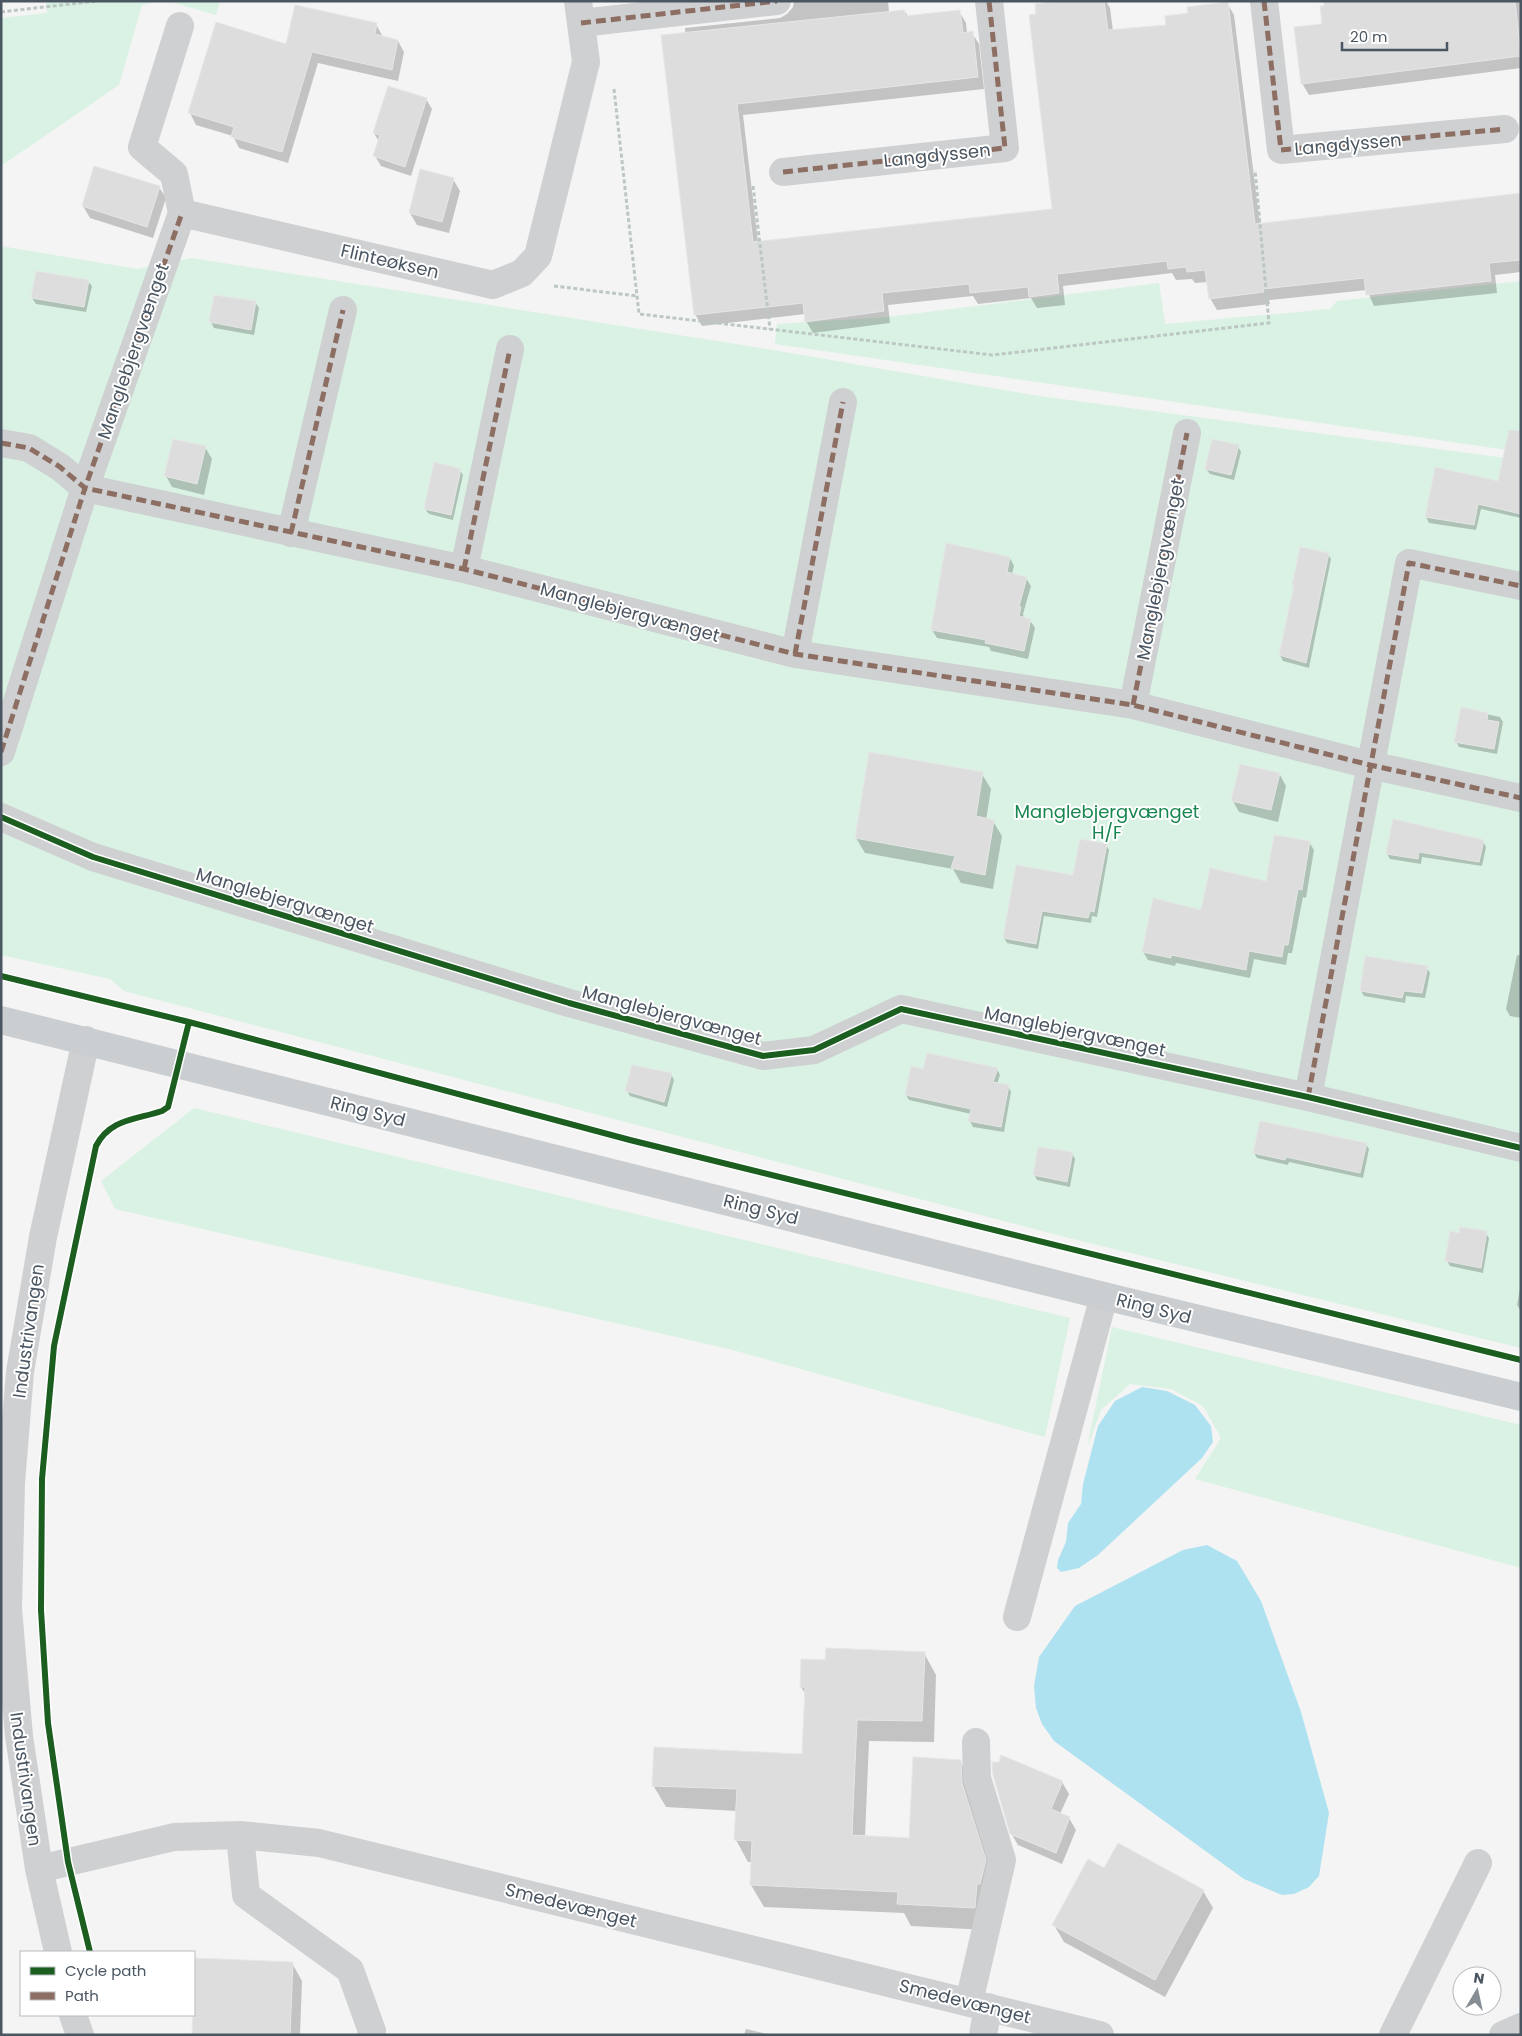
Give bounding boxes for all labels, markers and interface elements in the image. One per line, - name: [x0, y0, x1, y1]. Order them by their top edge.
- scale bar: [1342, 20, 1447, 52]
- text: 20 m: [1350, 26, 1388, 47]
- street label: Langdyssen: [1293, 127, 1403, 161]
- street label: Langdyssen: [882, 137, 992, 173]
- street label: Flinteøksen: [338, 238, 442, 284]
- street label: Manglebjergvænget: [91, 260, 175, 442]
- street label: Manglebjergvænget: [1130, 476, 1190, 662]
- street label: Manglebjergvænget: [537, 576, 723, 648]
- park label: Manglebjergvænget H/F: [1015, 799, 1199, 845]
- street label: Manglebjergvænget: [193, 861, 377, 939]
- street label: Manglebjergvænget: [579, 979, 765, 1051]
- street label: Manglebjergvænget: [982, 1000, 1168, 1062]
- street label: Ring Syd: [328, 1090, 408, 1132]
- street label: Ring Syd: [721, 1188, 801, 1230]
- street label: Industrivangen: [6, 1262, 50, 1400]
- street label: Ring Syd: [1114, 1287, 1194, 1329]
- street label: Industrivangen: [4, 1710, 48, 1848]
- street label: Smedevænget: [503, 1877, 639, 1933]
- legend: [20, 1951, 195, 2016]
- text: Cycle path: [65, 1960, 146, 1981]
- north arrow: [1452, 1966, 1502, 2016]
- text: N: [1472, 1967, 1486, 1989]
- street label: Smedevænget: [897, 1973, 1033, 2029]
- text: Path: [65, 1985, 99, 2006]

